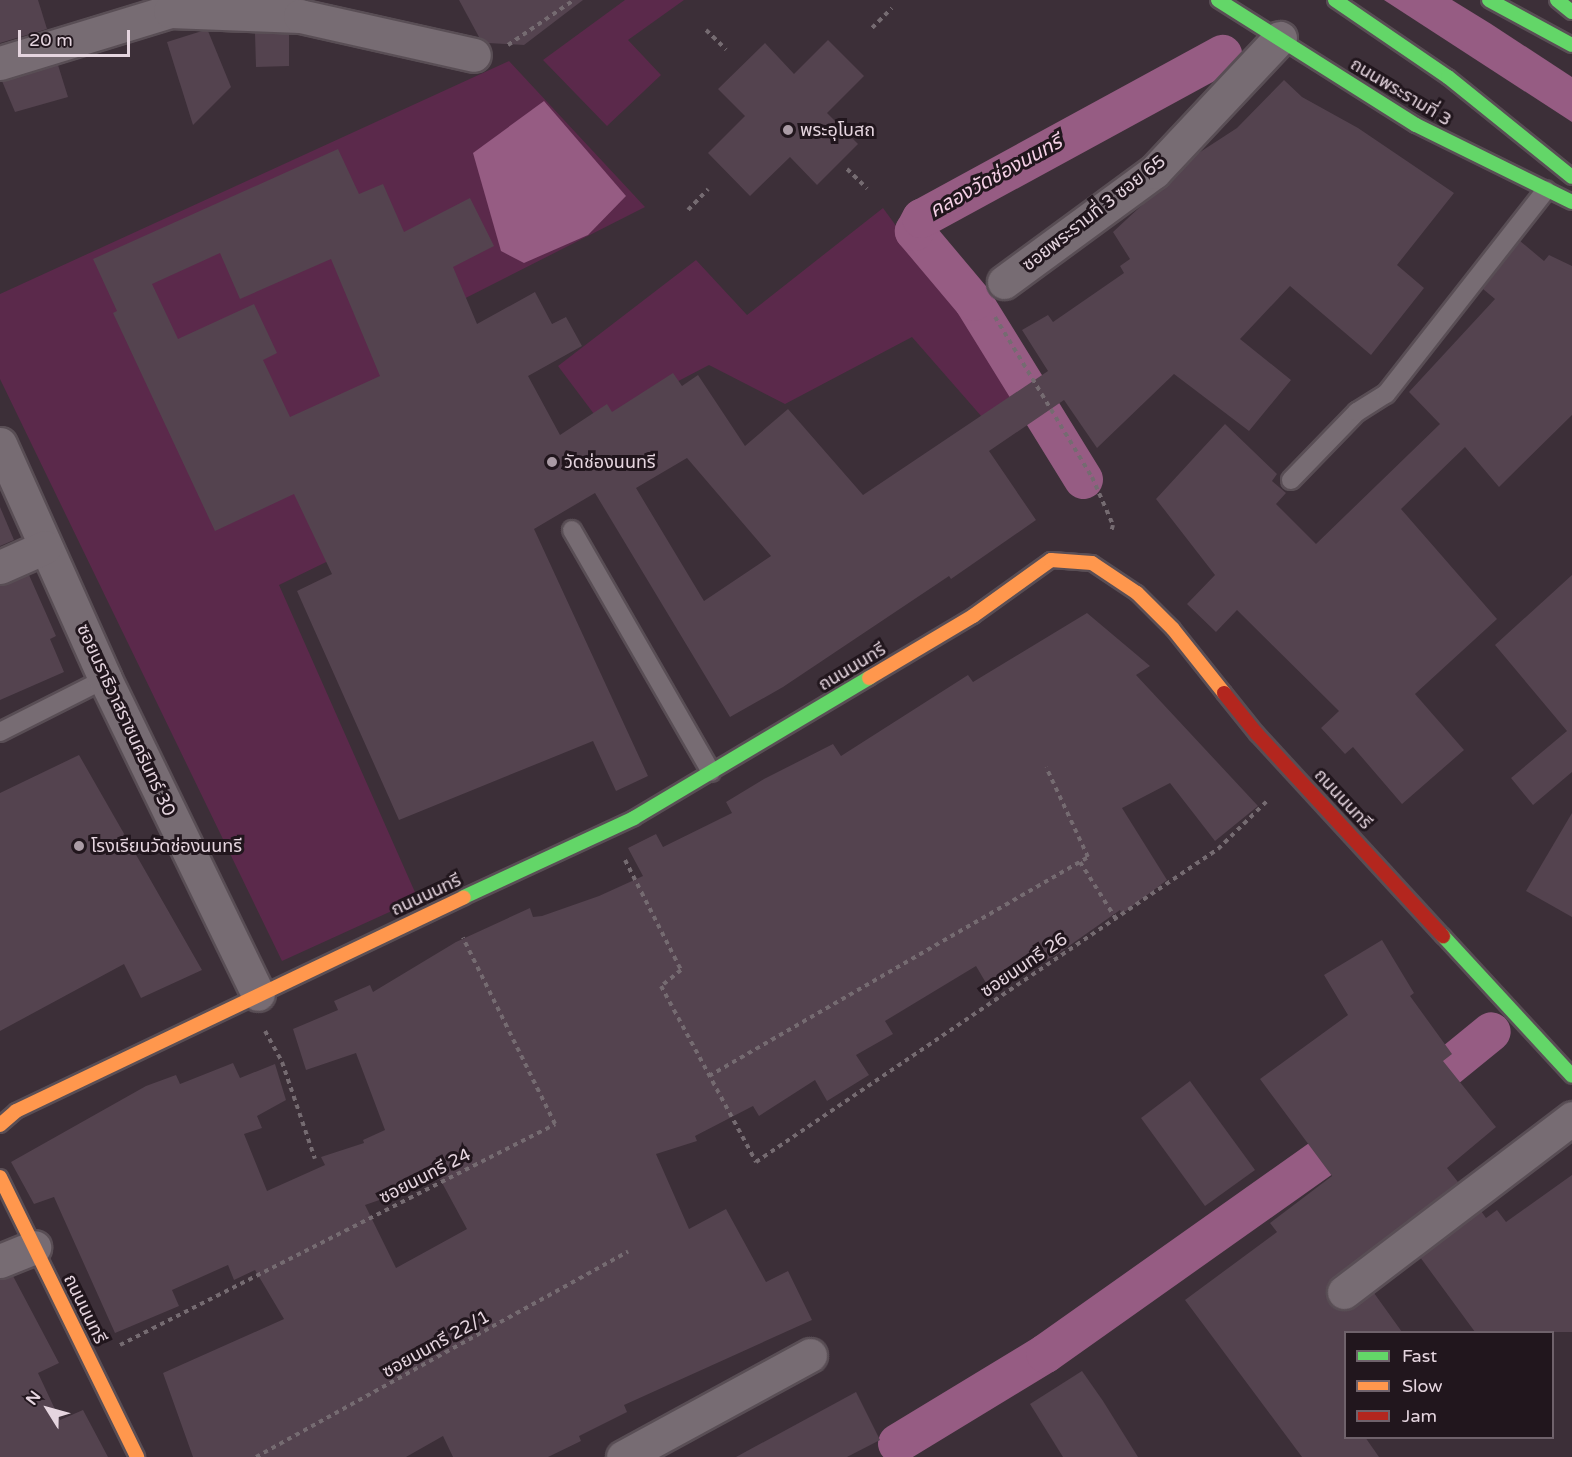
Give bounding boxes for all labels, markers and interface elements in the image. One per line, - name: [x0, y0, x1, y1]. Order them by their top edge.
- scale bar: [21, 18, 134, 56]
- text: 20 m: [29, 29, 73, 51]
- street label: ถนนพระรามที่ 3: [1346, 53, 1456, 131]
- place label: พระอุโบสถ: [800, 119, 875, 141]
- marker: พระอุโบสถ: [781, 123, 795, 137]
- water label: คลองวัดช่องนนทรี: [926, 131, 1066, 223]
- street label: ซอยพระรามที่ 3 ซอย 65: [1018, 150, 1170, 276]
- place label: วัดช่องนนทรี: [564, 451, 656, 473]
- marker: วัดช่องนนทรี: [545, 455, 559, 469]
- street label: ซอยนราธิวาสราชนครินทร์ 30: [72, 621, 180, 819]
- street label: ถนนนนทรี: [814, 639, 890, 695]
- street label: ถนนนนทรี: [1310, 764, 1376, 834]
- place label: โรงเรียนวัดช่องนนทรี: [91, 835, 242, 857]
- marker: โรงเรียนวัดช่องนนทรี: [72, 839, 86, 853]
- street label: ถนนนนทรี: [388, 869, 464, 921]
- street label: ซอยนนทรี 26: [976, 928, 1072, 1002]
- street label: ซอยนนทรี 24: [375, 1144, 475, 1208]
- street label: ถนนนนทรี: [59, 1271, 111, 1347]
- street label: ซอยนนทรี 22/1: [379, 1306, 493, 1382]
- legend: [1344, 1331, 1554, 1439]
- text: Fast: [1402, 1345, 1437, 1367]
- text: Slow: [1402, 1375, 1443, 1397]
- north arrow: [18, 1379, 78, 1439]
- text: N: [22, 1387, 45, 1409]
- text: Jam: [1402, 1405, 1437, 1427]

